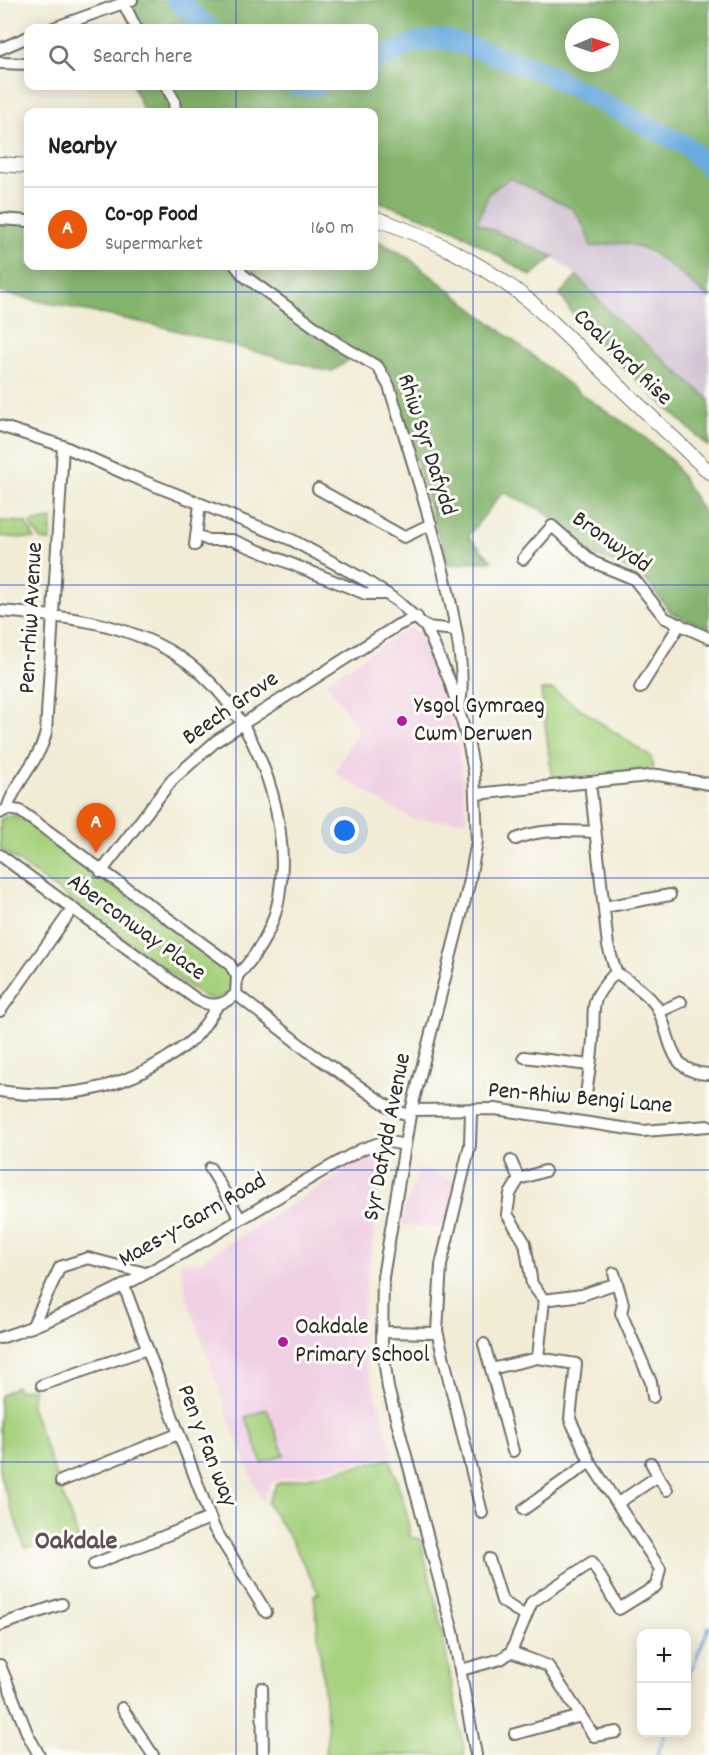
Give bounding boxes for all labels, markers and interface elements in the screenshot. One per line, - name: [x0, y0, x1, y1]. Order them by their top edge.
- north arrow: [565, 18, 619, 72]
- search box: [24, 24, 378, 90]
- icon: search: [45, 41, 78, 74]
- text: Search here: [93, 42, 192, 73]
- text: Nearby: [48, 129, 116, 166]
- text: Co-op Food: [105, 200, 198, 231]
- text: A: [62, 215, 73, 243]
- text: 160 m: [311, 215, 354, 243]
- text: Supermarket: [105, 231, 203, 259]
- street label: Coal Yard Rise: [564, 302, 680, 414]
- street label: Rhiw Syr Dafydd: [387, 370, 465, 520]
- street label: Bronwydd: [564, 503, 658, 583]
- street label: Pen-rhiw Avenue: [11, 541, 53, 695]
- street label: Beech Grove: [176, 663, 286, 755]
- place label: Ysgol Gymraeg Cwm Derwen: [414, 690, 545, 752]
- marker: Ysgol Gymraeg Cwm Derwen: [395, 714, 409, 728]
- pin: A: [76, 804, 116, 853]
- your location: [330, 816, 359, 845]
- street label: Aberconway Place: [60, 866, 212, 990]
- street label: Syr Dafydd Avenue: [355, 1050, 421, 1224]
- street label: Pen-Rhiw Bengi Lane: [486, 1074, 674, 1124]
- street label: Maes-y-Garn Road: [113, 1165, 273, 1277]
- place label: Oakdale Primary School: [295, 1311, 430, 1373]
- marker: Oakdale Primary School: [276, 1335, 290, 1349]
- street label: Pen y Fan way: [167, 1380, 245, 1513]
- district label: Oakdale: [35, 1523, 118, 1562]
- map controls: [637, 1629, 691, 1737]
- button: +: [637, 1629, 691, 1683]
- button: −: [637, 1683, 691, 1737]

